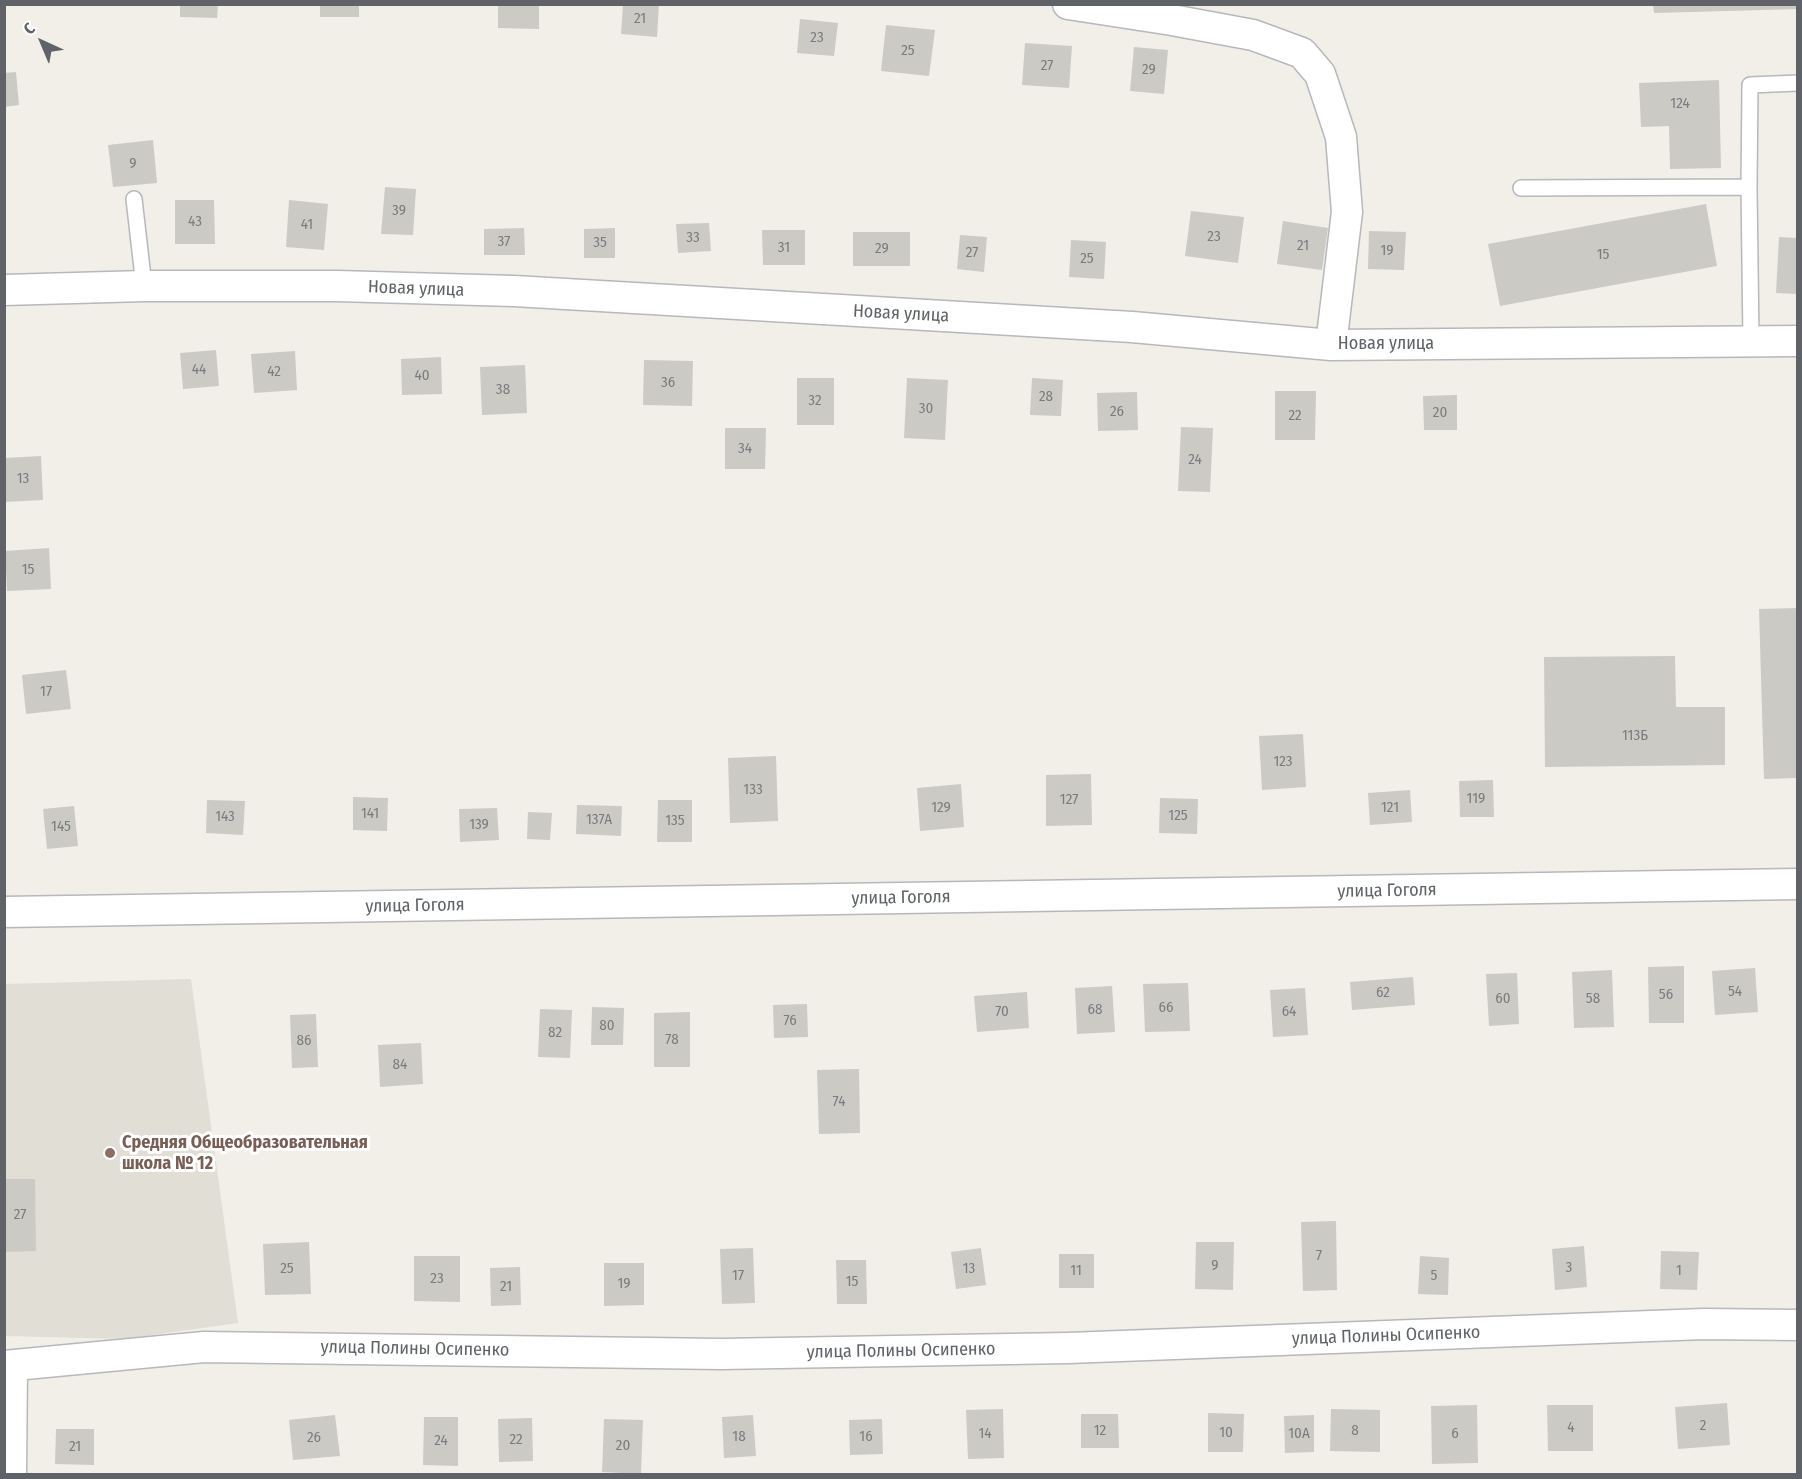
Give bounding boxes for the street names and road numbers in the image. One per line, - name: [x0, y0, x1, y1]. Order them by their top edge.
- street label: Новая улица: [367, 277, 465, 301]
- street label: Новая улица: [852, 301, 950, 327]
- street label: Новая улица: [1338, 333, 1434, 355]
- street label: улица Гоголя: [1337, 879, 1437, 903]
- street label: улица Гоголя: [851, 886, 951, 910]
- street label: улица Гоголя: [365, 894, 465, 918]
- street label: улица Полины Осипенко: [1291, 1322, 1481, 1350]
- street label: улица Полины Осипенко: [321, 1337, 509, 1361]
- street label: улица Полины Осипенко: [807, 1339, 995, 1363]

